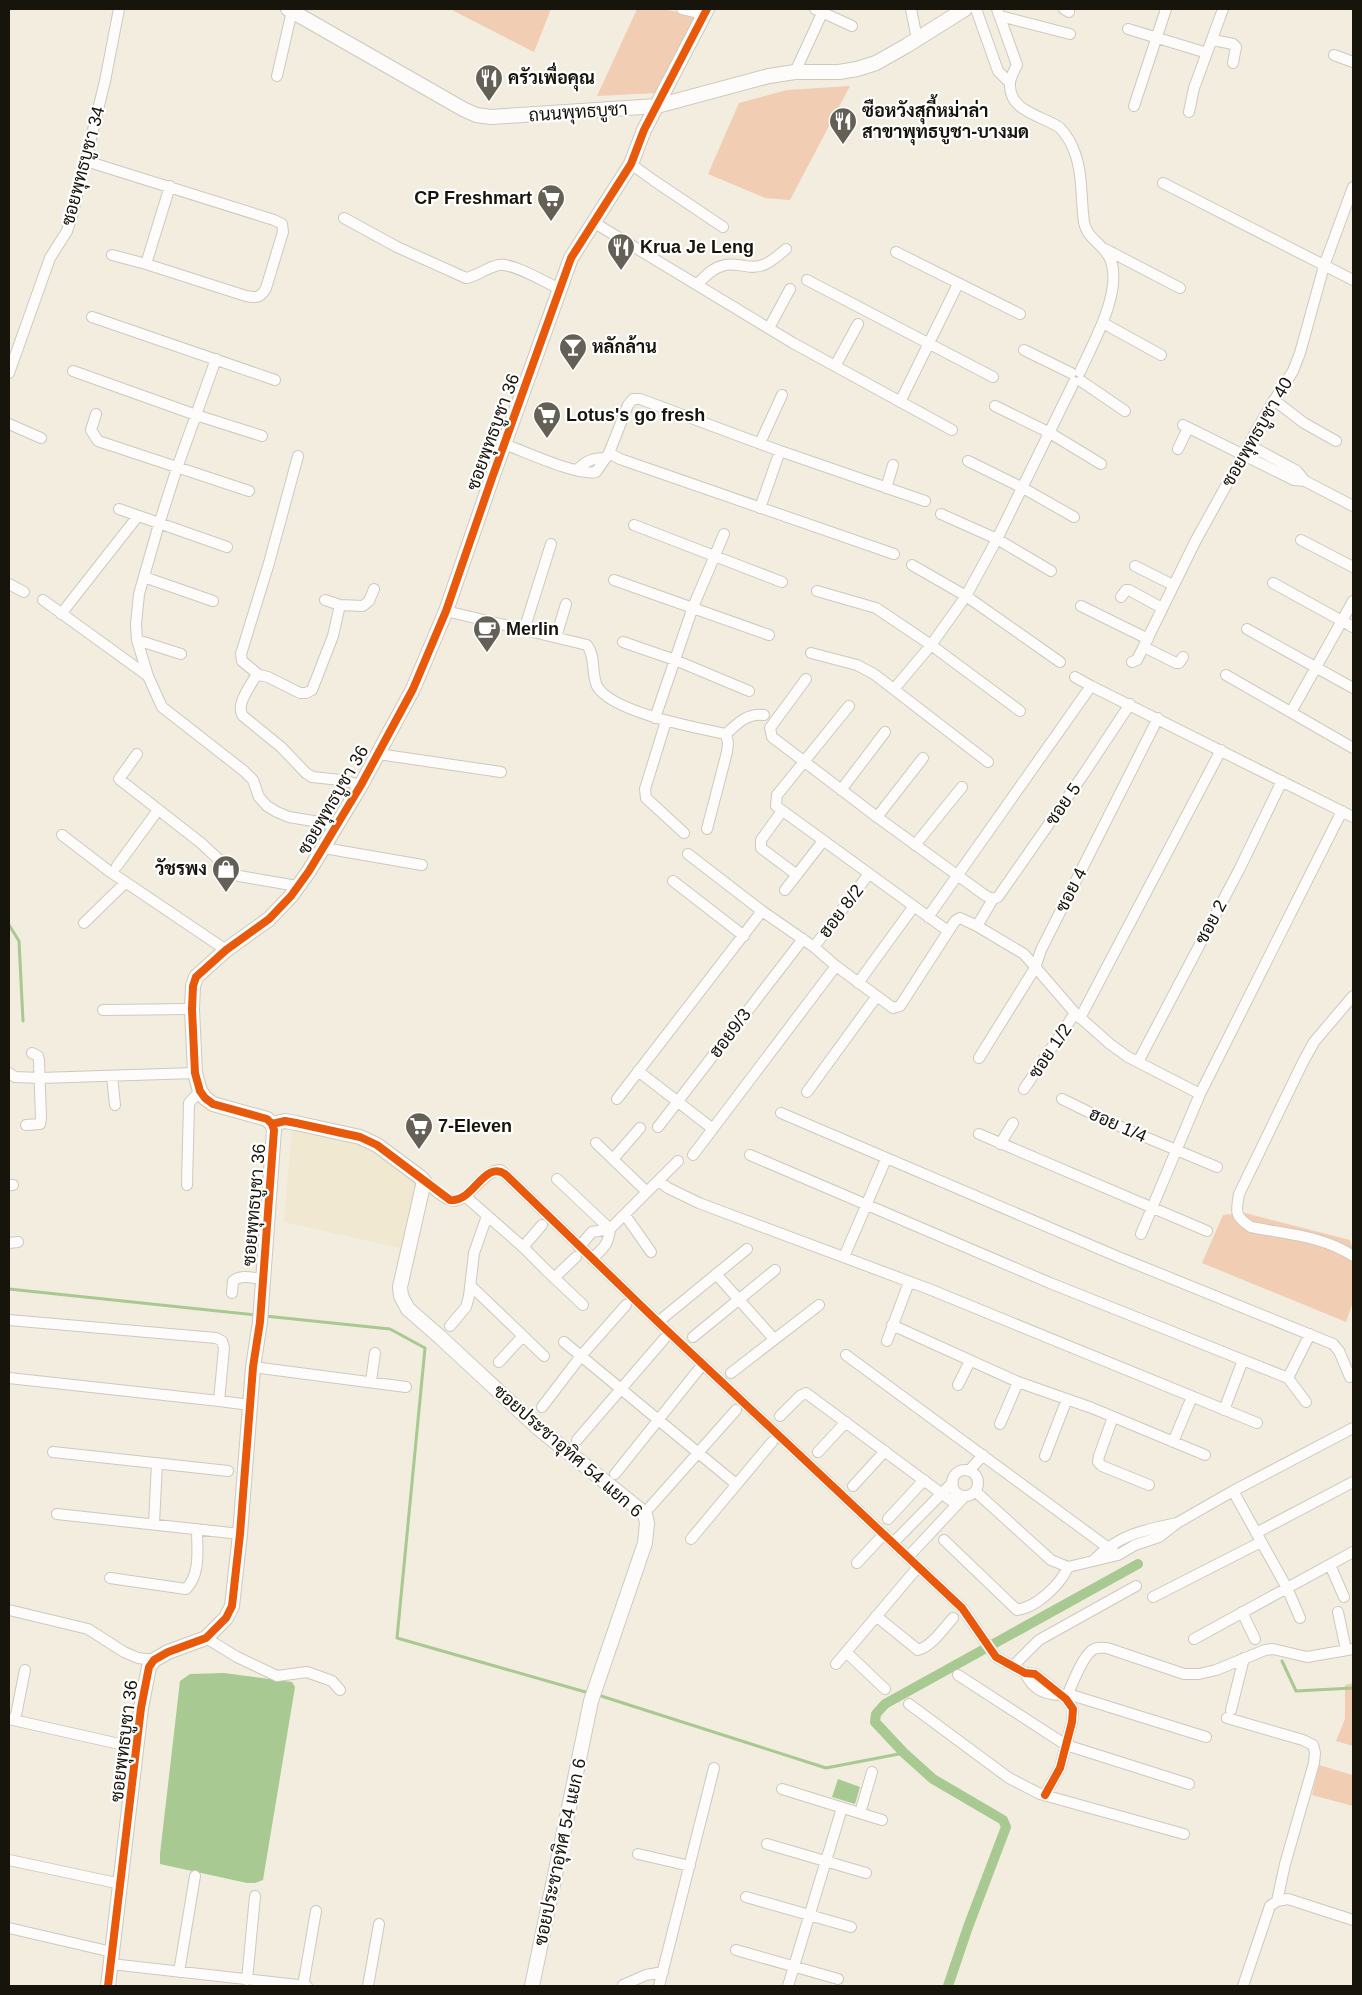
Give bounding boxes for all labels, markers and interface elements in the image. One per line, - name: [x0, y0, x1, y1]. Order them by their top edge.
- place label: ครัวเพื่อคุณ: [508, 62, 595, 92]
- restaurant icon: ครัวเพื่อคุณ: [474, 63, 504, 102]
- place label: ซือหวังสุกี้หม่าล่า สาขาพุทธบูชา-บางมด: [862, 94, 1029, 146]
- street label: ถนนพุทธบูชา: [528, 99, 628, 128]
- street label: ซอยพุทธบูชา 34: [57, 104, 111, 229]
- restaurant icon: ซือหวังสุกี้หม่าล่า สาขาพุทธบูชา-บางมด: [828, 106, 858, 145]
- supermarket icon: CP Freshmart: [536, 183, 566, 222]
- place label: CP Freshmart: [414, 188, 532, 208]
- restaurant icon: Krua Je Leng: [606, 232, 636, 271]
- place label: Krua Je Leng: [640, 237, 754, 257]
- bar icon: หลักล้าน: [558, 332, 588, 371]
- place label: หลักล้าน: [592, 335, 657, 357]
- street label: ซอยพุทธบูชา 36: [463, 371, 526, 494]
- street label: ซอยพุทธบูชา 40: [1218, 374, 1299, 492]
- supermarket icon: Lotus's go fresh: [532, 400, 562, 439]
- place label: Lotus's go fresh: [566, 405, 705, 425]
- cafe icon: Merlin: [472, 614, 502, 653]
- place label: Merlin: [506, 619, 559, 639]
- street label: ซอยพุทธบูชา 36: [294, 742, 375, 860]
- street label: ซอย 5: [1041, 779, 1085, 829]
- shop icon: วัชรพง: [211, 854, 241, 893]
- place label: วัชรพง: [155, 858, 207, 879]
- street label: ซอย 4: [1051, 865, 1091, 915]
- street label: ฮอย 8/2: [815, 881, 867, 941]
- street label: ซอย 2: [1191, 897, 1231, 947]
- street label: ฮอย9/3: [705, 1005, 755, 1061]
- street label: ซอย 1/2: [1024, 1020, 1076, 1082]
- street label: ฮอย 1/4: [1086, 1103, 1150, 1147]
- supermarket icon: 7-Eleven: [404, 1111, 434, 1150]
- place label: 7-Eleven: [438, 1116, 512, 1136]
- street label: ซอยพุทธบูชา 36: [239, 1143, 272, 1267]
- street label: ซอยประชาอุทิศ 54 แยก 6: [488, 1380, 647, 1523]
- street label: ซอยพุทธบูชา 36: [107, 1679, 144, 1804]
- street label: ซอยประชาอุทิศ 54 แยก 6: [529, 1756, 592, 1948]

